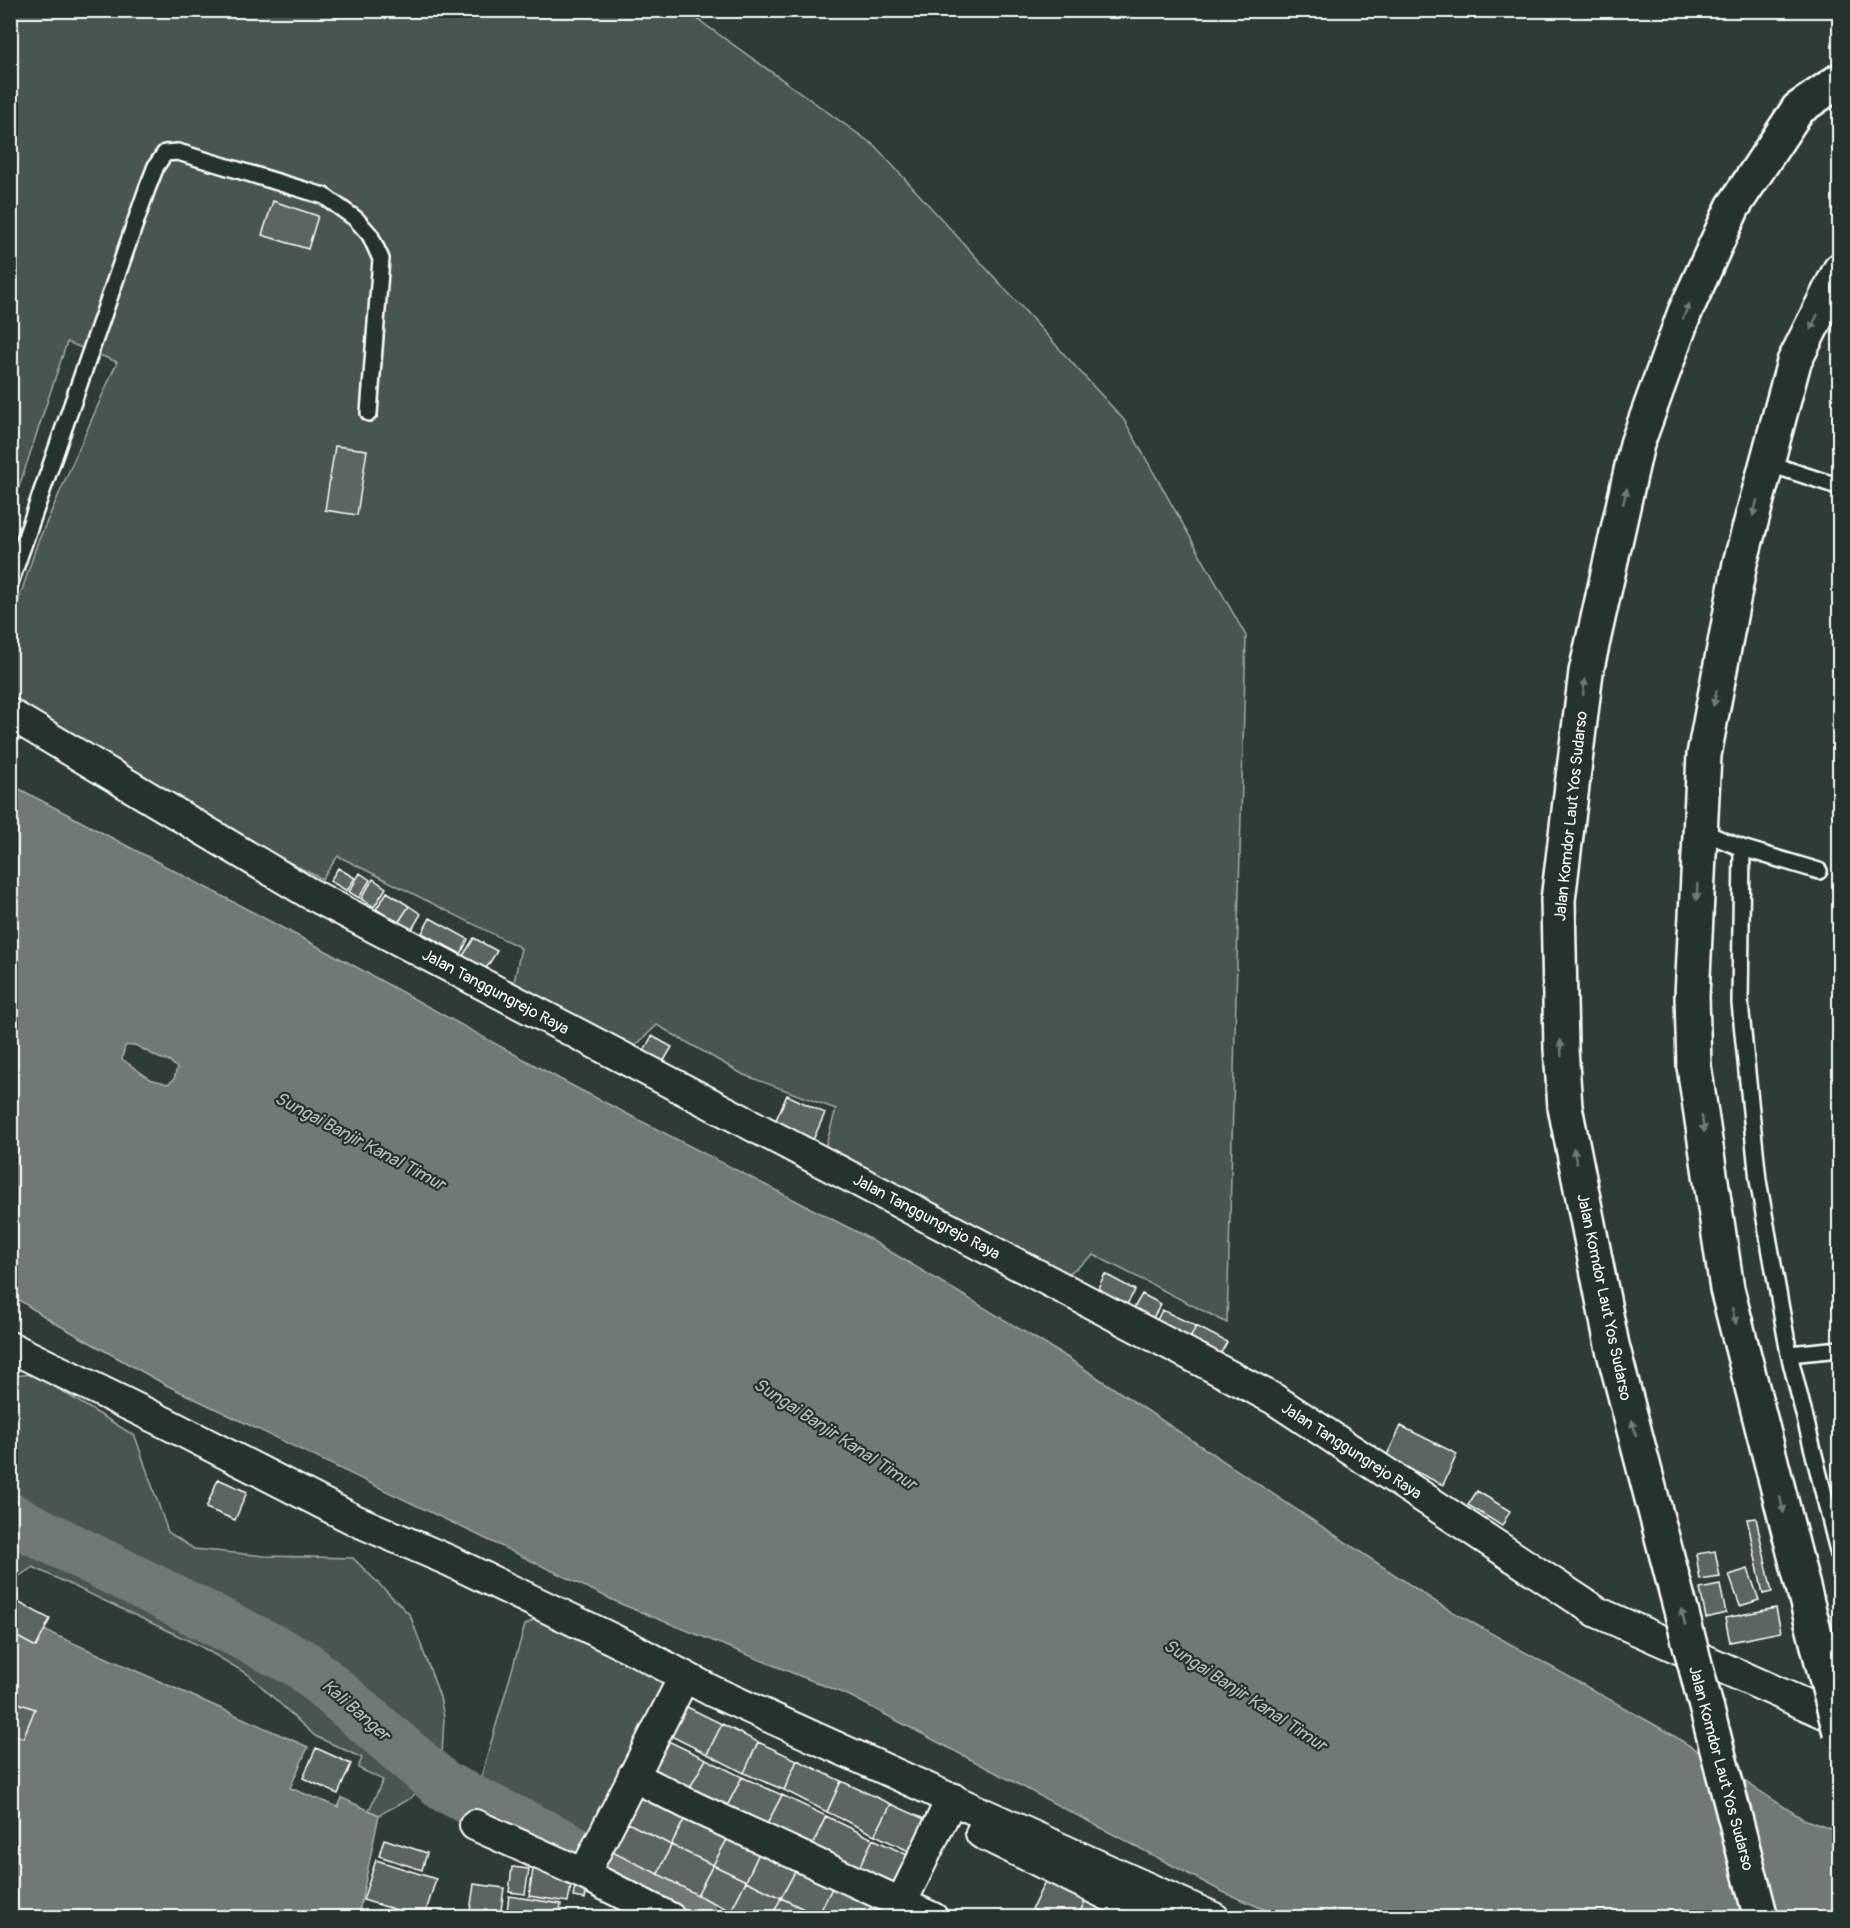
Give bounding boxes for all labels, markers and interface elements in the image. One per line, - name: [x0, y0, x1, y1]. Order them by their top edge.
- one-way arrow: [1681, 302, 1691, 320]
- one-way arrow: [1809, 314, 1818, 331]
- one-way arrow: [1621, 487, 1631, 506]
- one-way arrow: [1750, 499, 1759, 517]
- one-way arrow: [1579, 677, 1589, 696]
- one-way arrow: [1710, 689, 1719, 708]
- street label: Jalan Komdor Laut Yos Sudarso: [1550, 710, 1592, 922]
- one-way arrow: [1692, 883, 1701, 902]
- street label: Jalan Tanggungrejo Raya: [419, 945, 572, 1039]
- one-way arrow: [1556, 1039, 1565, 1058]
- water label: Sungai Banjir Kanal Timur: [271, 1087, 451, 1197]
- one-way arrow: [1698, 1115, 1707, 1134]
- one-way arrow: [1570, 1146, 1579, 1165]
- street label: Jalan Tanggungrejo Raya: [850, 1170, 1003, 1264]
- street label: Jalan Komdor Laut Yos Sudarso: [1572, 1192, 1636, 1403]
- one-way arrow: [1729, 1307, 1739, 1326]
- water label: Sungai Banjir Kanal Timur: [749, 1373, 923, 1497]
- street label: Jalan Tanggungrejo Raya: [1277, 1398, 1426, 1504]
- one-way arrow: [1629, 1419, 1638, 1437]
- one-way arrow: [1777, 1496, 1787, 1515]
- one-way arrow: [1678, 1608, 1687, 1626]
- water label: Sungai Banjir Kanal Timur: [1159, 1634, 1333, 1758]
- street label: Jalan Komdor Laut Yos Sudarso: [1684, 1664, 1758, 1873]
- water label: Kali Banger: [317, 1674, 397, 1748]

